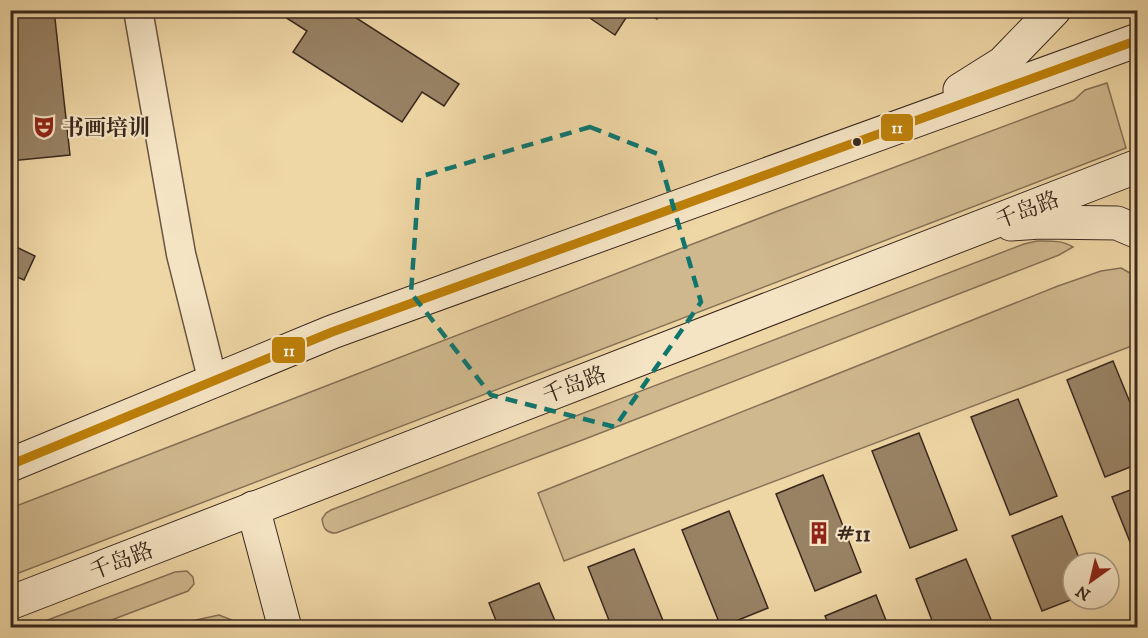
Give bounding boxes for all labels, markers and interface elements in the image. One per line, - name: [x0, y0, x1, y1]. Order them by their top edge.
- line badge: 11: [880, 113, 914, 142]
- theatre icon: 书画培训: [31, 114, 57, 140]
- place label: 书画培训: [62, 115, 150, 142]
- text: 11: [891, 118, 903, 138]
- unlabelled marker: [851, 136, 863, 148]
- street label: 千岛路: [992, 186, 1063, 235]
- line badge: 11: [271, 336, 306, 364]
- text: 11: [283, 341, 295, 361]
- street label: 千岛路: [539, 361, 610, 410]
- building icon: #11: [806, 520, 832, 546]
- place label: #11: [837, 521, 871, 548]
- street label: 千岛路: [86, 537, 157, 586]
- north arrow: [1061, 551, 1121, 611]
- text: N: [1072, 581, 1094, 605]

